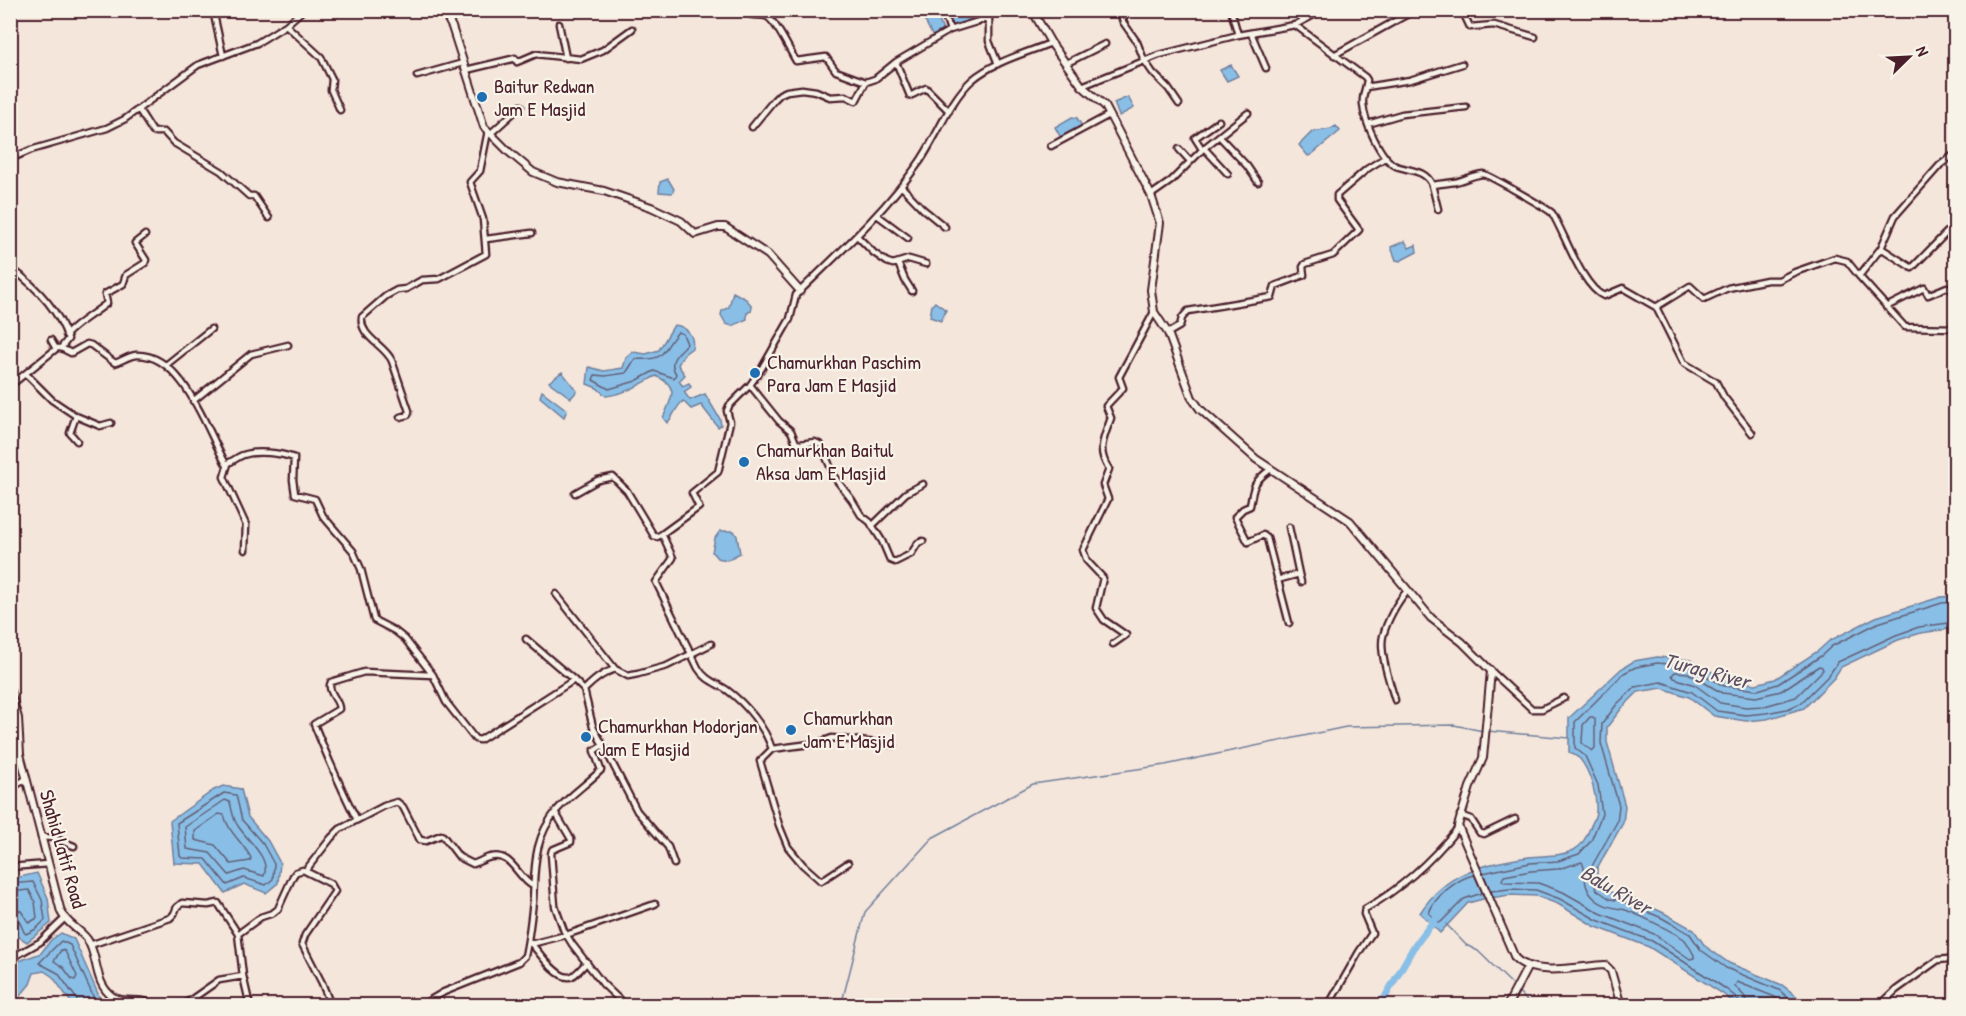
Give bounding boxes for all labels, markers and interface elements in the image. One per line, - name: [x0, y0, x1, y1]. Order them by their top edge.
- north arrow: [1879, 27, 1939, 87]
- text: N: [1911, 43, 1935, 60]
- place label: Baitur Redwan Jam E Masjid: [494, 72, 595, 122]
- marker: Baitur Redwan Jam E Masjid: [475, 90, 489, 104]
- place label: Chamurkhan Paschim Para Jam E Masjid: [767, 348, 921, 398]
- marker: Chamurkhan Paschim Para Jam E Masjid: [748, 366, 762, 380]
- place label: Chamurkhan Baitul Aksa Jam E Masjid: [756, 436, 894, 486]
- marker: Chamurkhan Baitul Aksa Jam E Masjid: [737, 455, 751, 469]
- water label: Turag River: [1661, 645, 1756, 697]
- place label: Chamurkhan Jam E Masjid: [803, 704, 894, 754]
- place label: Chamurkhan Modorjan Jam E Masjid: [598, 712, 758, 762]
- marker: Chamurkhan Jam E Masjid: [784, 723, 798, 737]
- marker: Chamurkhan Modorjan Jam E Masjid: [579, 730, 593, 744]
- street label: Shahid Latif Road: [34, 787, 93, 911]
- water label: Balu River: [1576, 858, 1659, 923]

